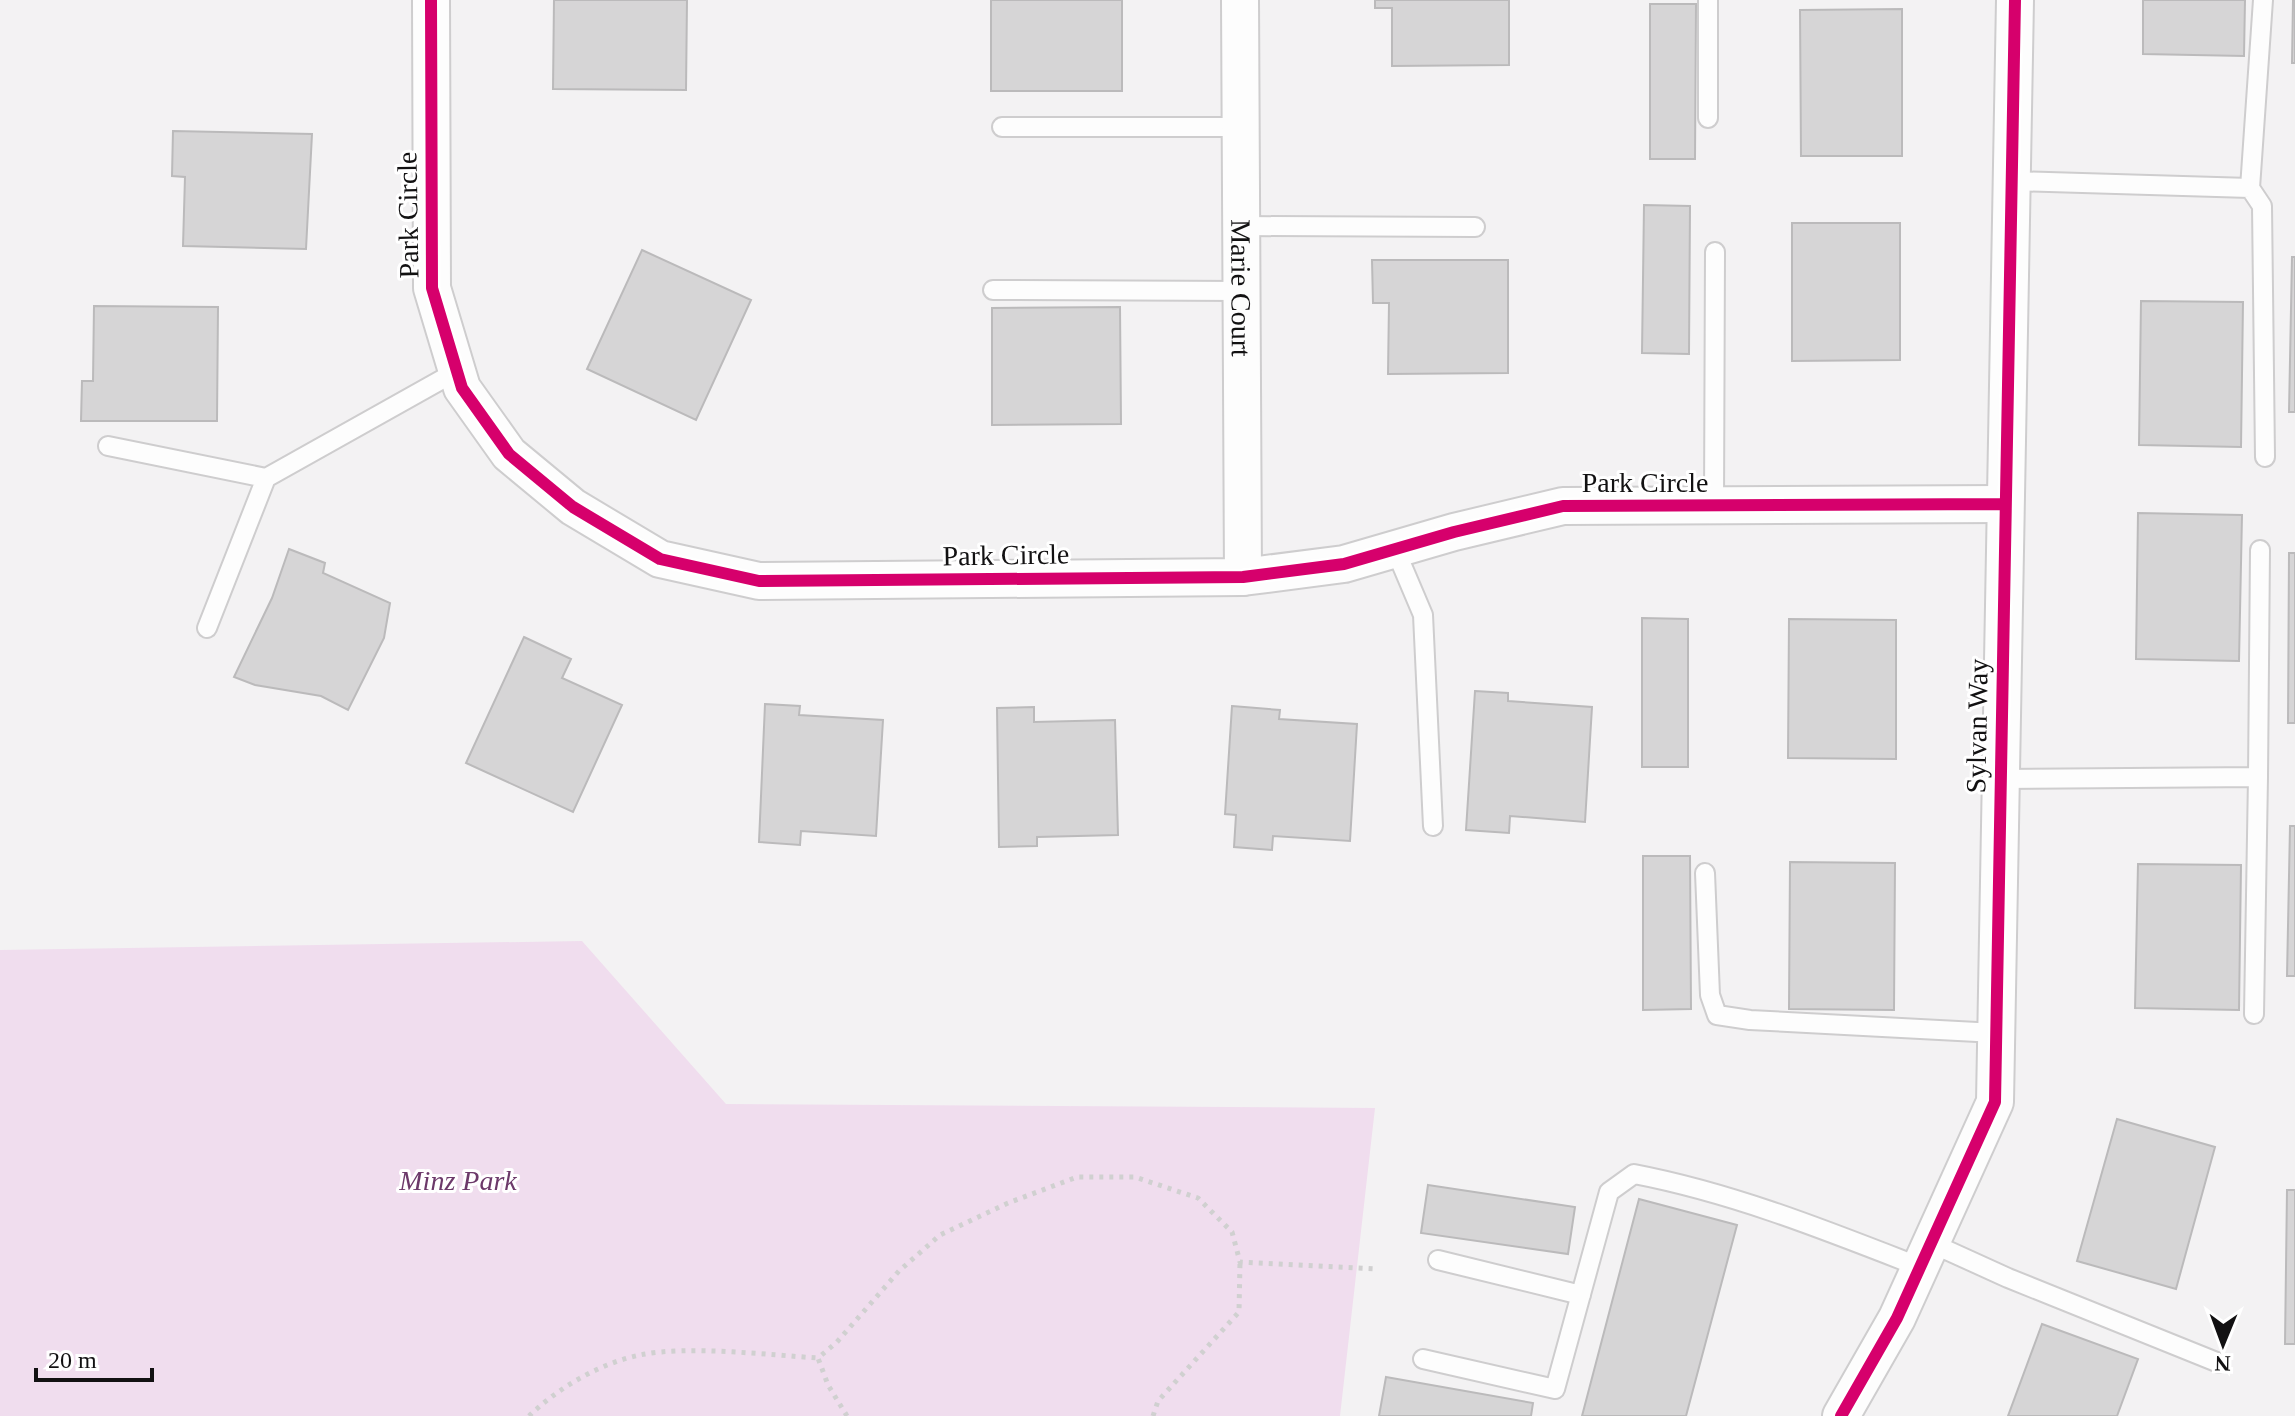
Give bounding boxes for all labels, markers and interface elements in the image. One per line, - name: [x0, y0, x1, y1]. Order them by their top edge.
- street label: Park Circle: [391, 151, 425, 279]
- street label: Marie Court: [1226, 219, 1257, 357]
- street label: Park Circle: [1582, 467, 1708, 498]
- street label: Park Circle: [942, 538, 1070, 572]
- street label: Sylvan Way: [1960, 658, 1994, 794]
- park label: Minz Park: [398, 1165, 517, 1196]
- north arrow: [2183, 1304, 2263, 1384]
- scale bar: [36, 1332, 152, 1382]
- text: 20 m: [48, 1347, 97, 1373]
- text: N: [2214, 1351, 2231, 1376]

